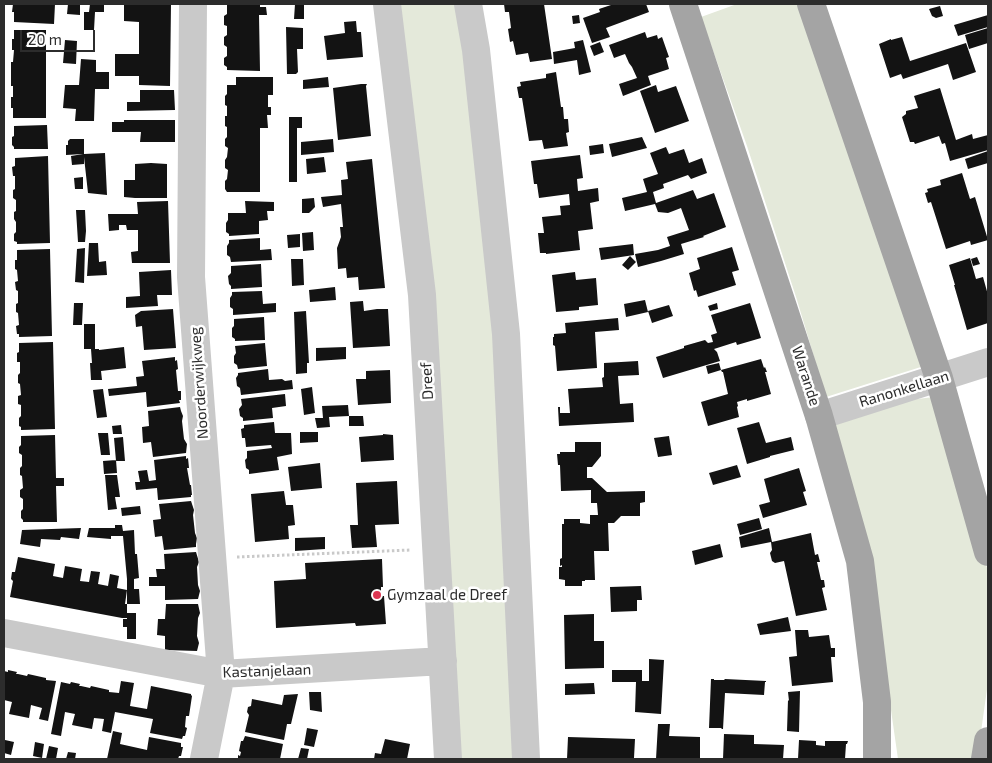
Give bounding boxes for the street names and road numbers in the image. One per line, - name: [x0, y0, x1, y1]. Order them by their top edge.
- street label: Noorderwijkweg: [186, 326, 212, 440]
- street label: Warande: [788, 344, 824, 408]
- street label: Dreef: [417, 362, 437, 400]
- street label: Ranonkellaan: [857, 367, 951, 411]
- street label: Kastanjelaan: [222, 660, 312, 682]

